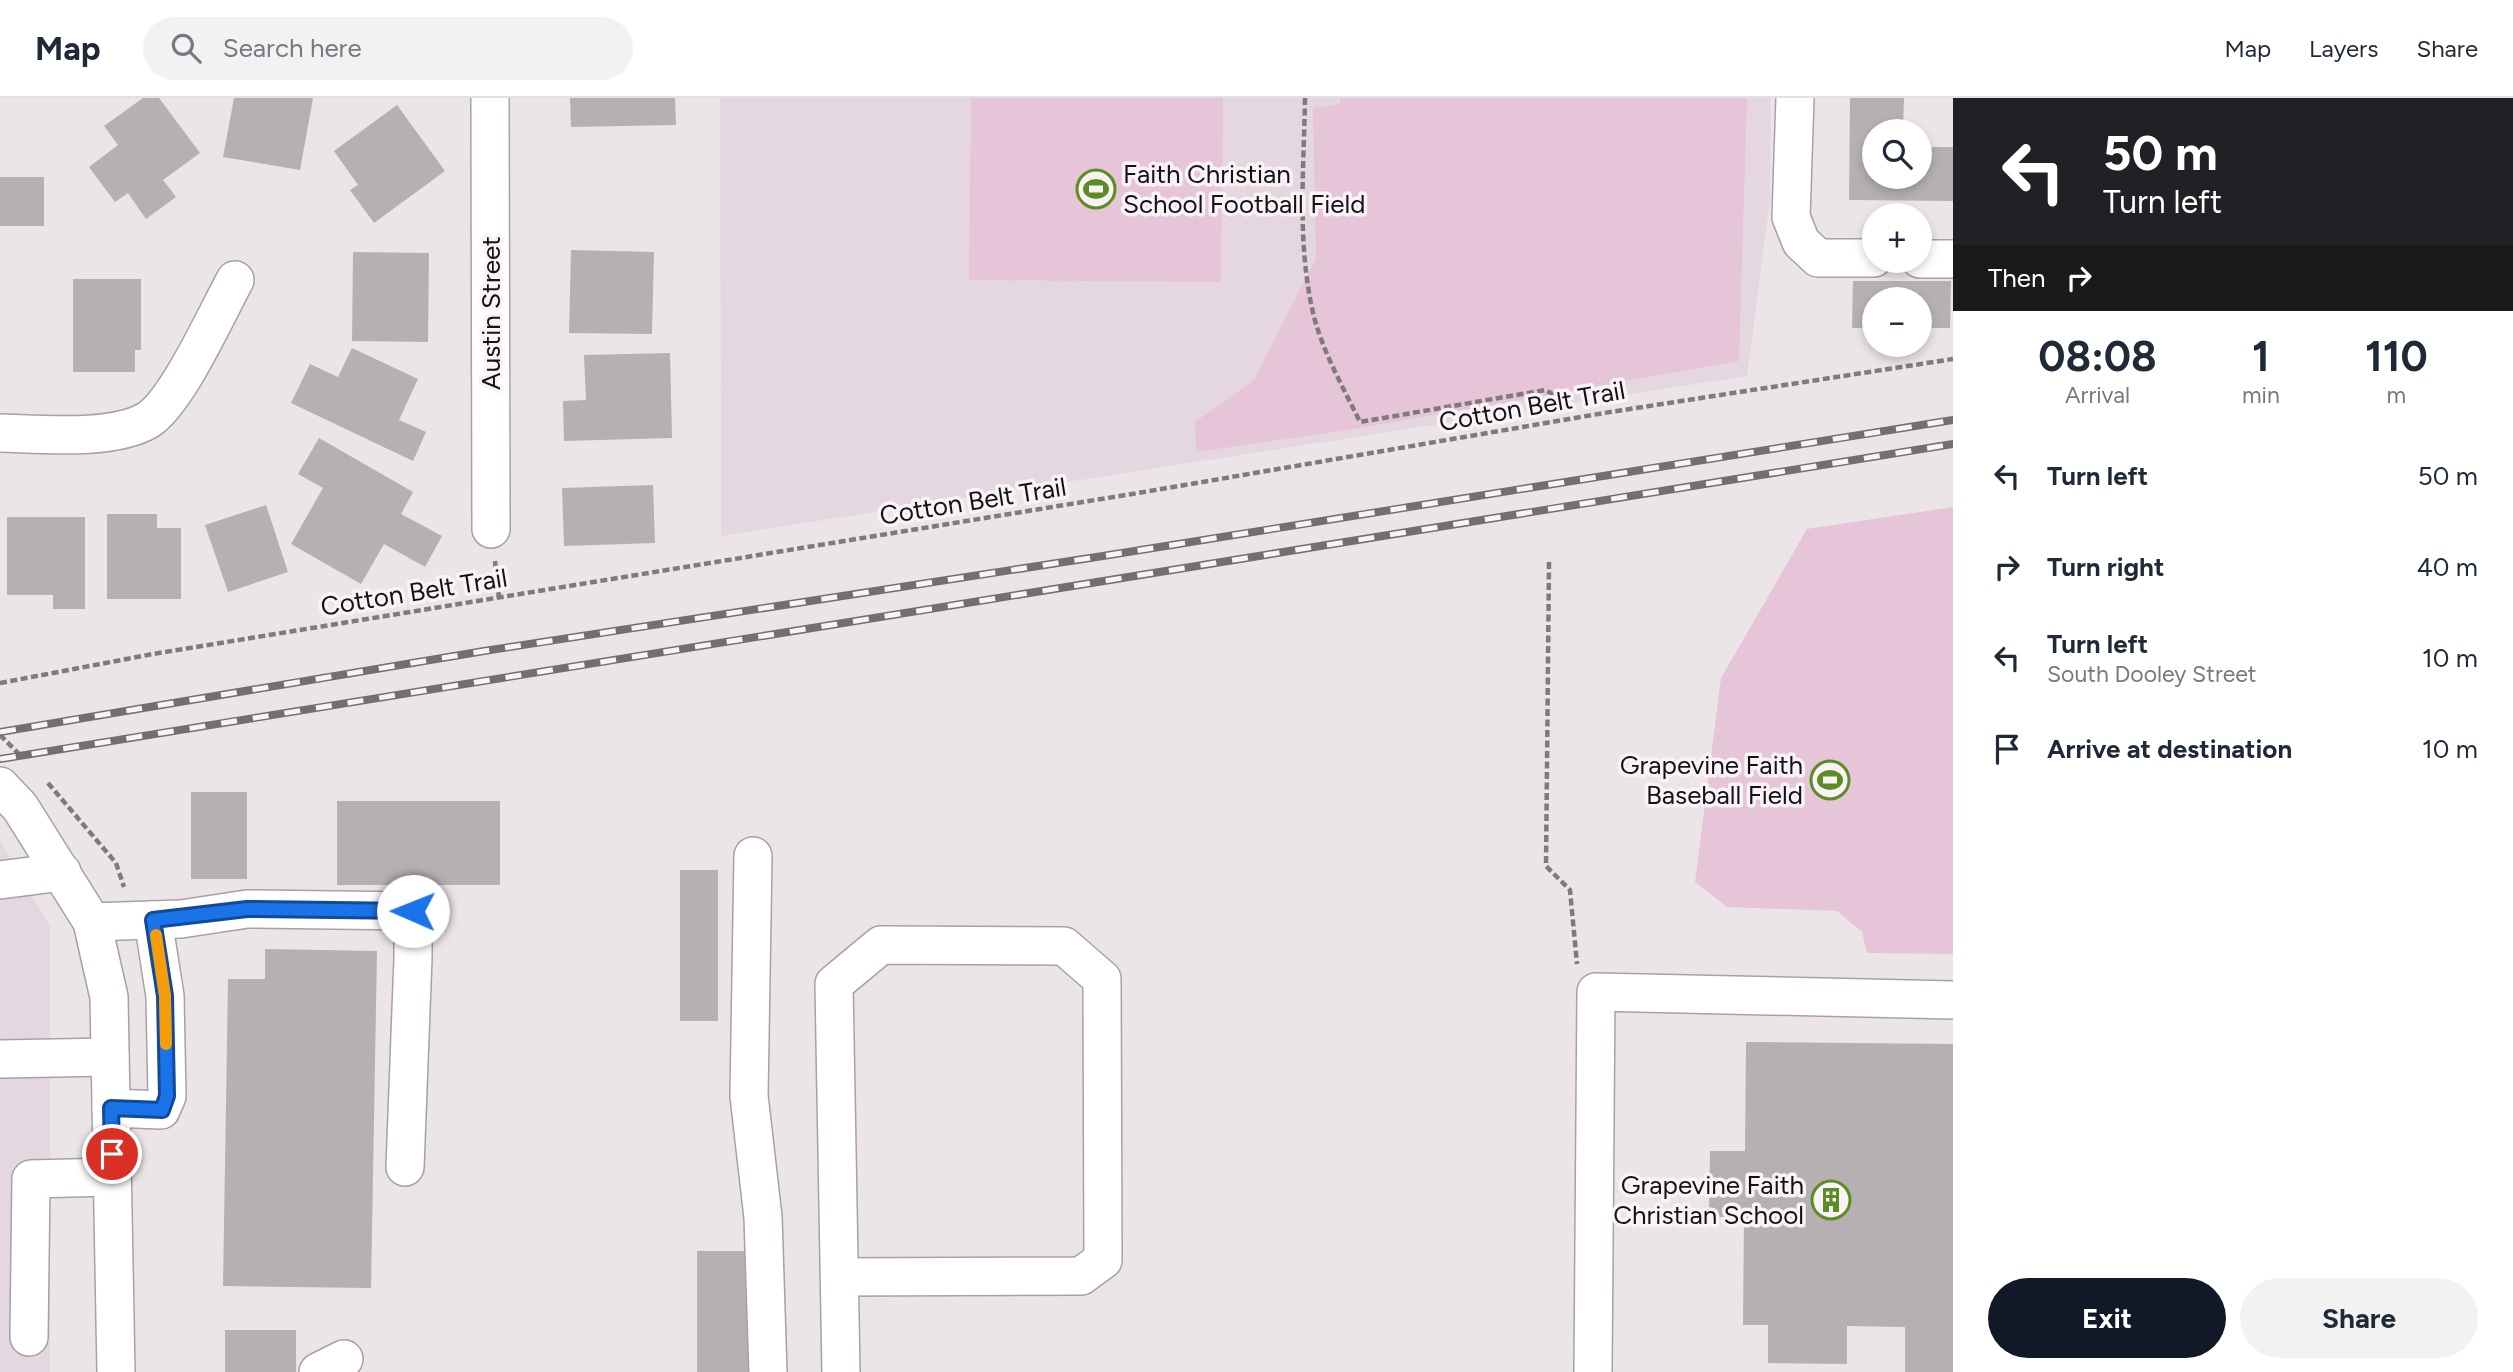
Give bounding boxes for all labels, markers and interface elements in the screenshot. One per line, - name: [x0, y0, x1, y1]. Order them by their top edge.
- search box: [143, 17, 633, 80]
- text: Map: [35, 29, 101, 68]
- icon: search: [167, 29, 205, 67]
- text: Search here: [223, 32, 362, 64]
- text: Map: [2224, 34, 2271, 63]
- text: Layers: [2309, 34, 2378, 63]
- text: Share: [2416, 34, 2478, 63]
- map controls: [1862, 119, 1932, 357]
- button: search: [1862, 119, 1932, 189]
- text: 50 m: [2103, 123, 2218, 182]
- icon: left: [1988, 126, 2079, 217]
- place label: Faith Christian School Football Field: [1123, 158, 1365, 220]
- sports icon: Faith Christian School Football Field: [1075, 168, 1117, 210]
- text: Turn left: [2103, 183, 2222, 221]
- button: +: [1862, 203, 1932, 273]
- street label: Austin Street: [475, 236, 507, 390]
- icon: right: [2060, 259, 2098, 297]
- text: Then: [1988, 262, 2046, 294]
- button: −: [1862, 287, 1932, 357]
- text: 08:08: [2038, 331, 2157, 382]
- text: 1: [2252, 331, 2270, 382]
- text: 110: [2365, 331, 2428, 382]
- street label: Cotton Belt Trail: [1436, 374, 1628, 438]
- text: Arrival: [2065, 381, 2130, 409]
- text: min: [2242, 381, 2280, 409]
- text: m: [2387, 381, 2406, 409]
- icon: left: [1988, 457, 2026, 495]
- text: Turn left: [2047, 460, 2148, 492]
- text: 50 m: [2418, 460, 2478, 492]
- street label: Cotton Belt Trail: [877, 470, 1069, 532]
- icon: right: [1988, 548, 2026, 586]
- text: Turn right: [2047, 551, 2164, 583]
- text: 40 m: [2417, 551, 2478, 583]
- street label: Cotton Belt Trail: [318, 561, 510, 623]
- text: Turn left: [2047, 628, 2148, 660]
- icon: left: [1988, 639, 2026, 677]
- text: 10 m: [2422, 642, 2478, 674]
- text: South Dooley Street: [2047, 660, 2257, 688]
- icon: arrive: [1988, 730, 2026, 768]
- text: Arrive at destination: [2047, 733, 2292, 765]
- text: 10 m: [2422, 733, 2478, 765]
- place label: Grapevine Faith Baseball Field: [1620, 749, 1803, 811]
- sports icon: Grapevine Faith Baseball Field: [1809, 759, 1851, 801]
- position arrow: [376, 874, 450, 948]
- pin: [82, 1124, 142, 1184]
- icon: arrive: [93, 1135, 131, 1173]
- place label: Grapevine Faith Christian School: [1613, 1169, 1804, 1231]
- building icon: Grapevine Faith Christian School: [1810, 1179, 1852, 1221]
- button: Exit: [1988, 1278, 2226, 1358]
- button: Share: [2240, 1278, 2478, 1358]

